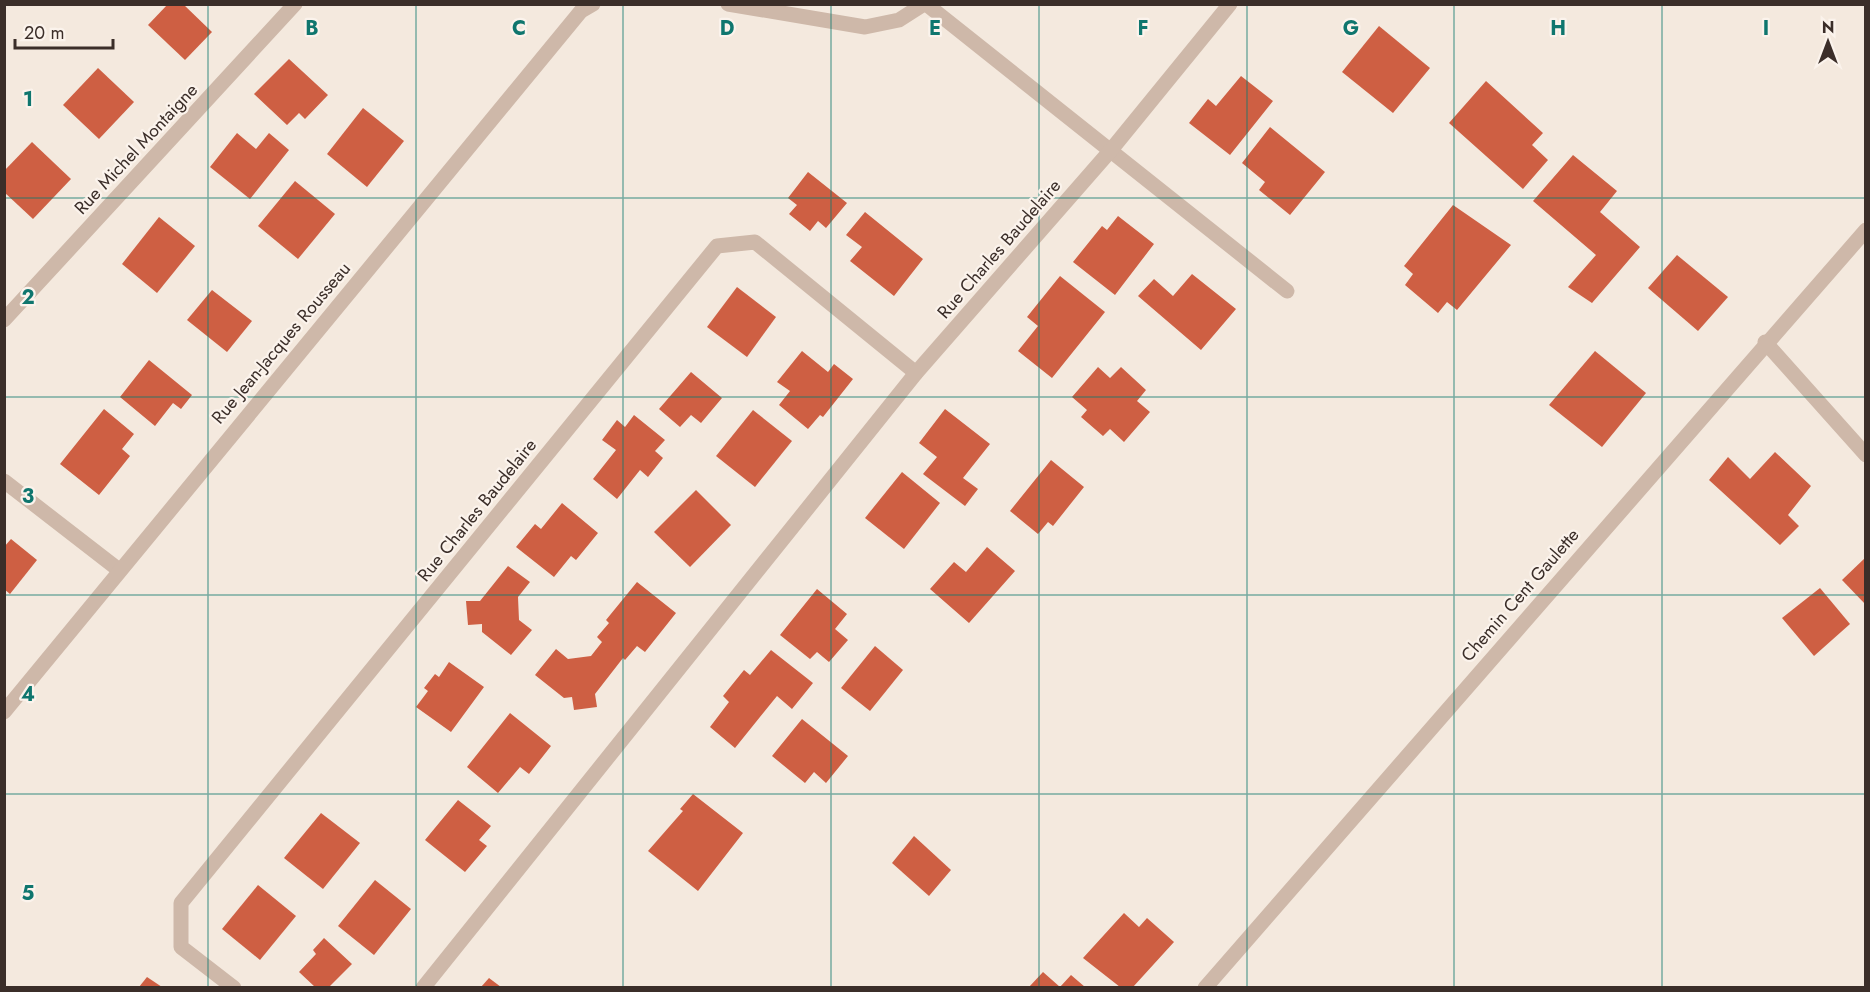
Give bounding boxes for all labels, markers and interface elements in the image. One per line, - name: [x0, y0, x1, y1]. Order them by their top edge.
- scale bar: [15, 12, 112, 50]
- north arrow: [1798, 12, 1858, 72]
- text: B: [305, 14, 319, 43]
- text: C: [512, 14, 526, 43]
- text: D: [720, 14, 734, 43]
- text: E: [929, 14, 941, 43]
- text: F: [1137, 14, 1149, 43]
- text: G: [1343, 14, 1359, 43]
- text: H: [1550, 14, 1566, 43]
- text: I: [1763, 14, 1769, 43]
- text: N: [1822, 16, 1834, 39]
- text: 20 m: [24, 20, 64, 46]
- street label: Rue Michel Montaigne: [68, 78, 204, 220]
- text: 1: [23, 85, 33, 114]
- street label: Rue Charles Baudelaire: [931, 174, 1067, 324]
- street label: Rue Jean-Jacques Rousseau: [205, 256, 357, 430]
- text: 2: [21, 283, 35, 312]
- street label: Rue Charles Baudelaire: [411, 433, 543, 587]
- text: 3: [22, 482, 34, 511]
- street label: Chemin Cent Gaulette: [1455, 523, 1585, 667]
- text: 4: [21, 680, 35, 709]
- text: 5: [22, 879, 35, 908]

